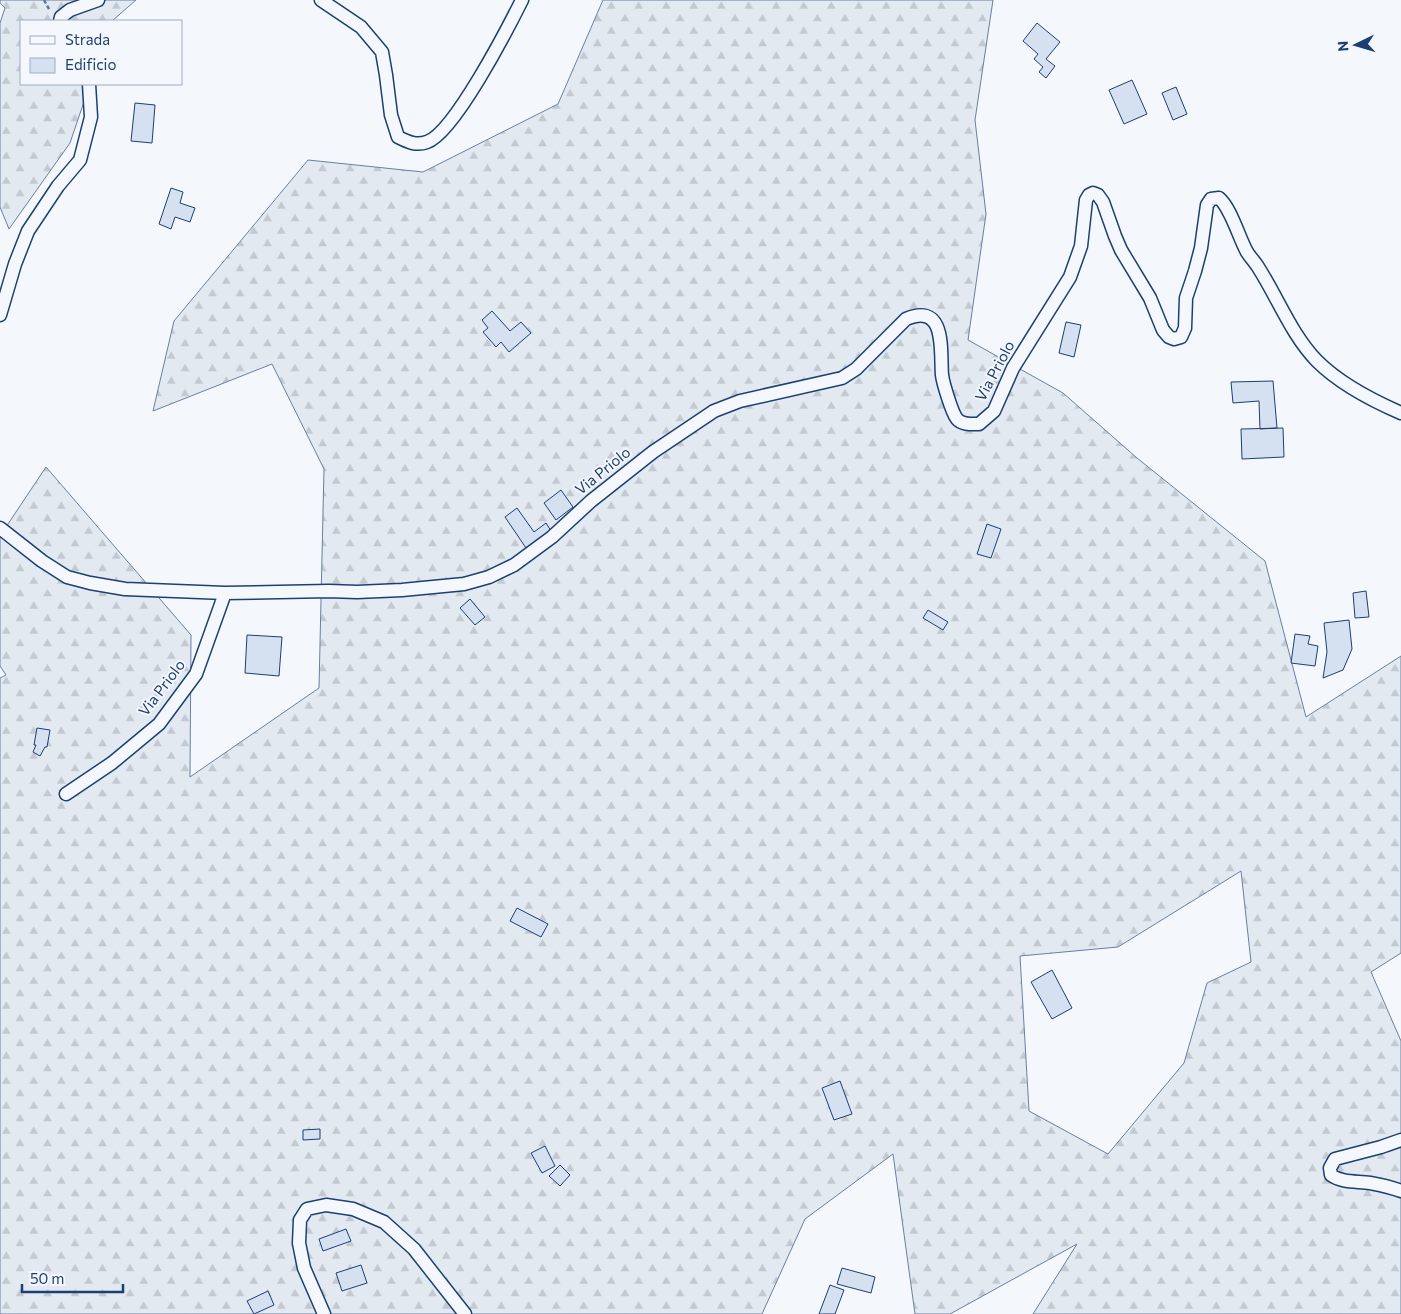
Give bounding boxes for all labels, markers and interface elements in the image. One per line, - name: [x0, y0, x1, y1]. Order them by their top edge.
- legend: [20, 20, 182, 85]
- north arrow: [1331, 20, 1381, 70]
- text: Strada: [65, 30, 110, 48]
- text: N: [1334, 40, 1351, 52]
- text: Edificio: [65, 55, 116, 73]
- street label: Via Priolo: [971, 337, 1018, 404]
- street label: Via Priolo: [571, 442, 634, 498]
- street label: Via Priolo: [134, 656, 188, 719]
- scale bar: [22, 1262, 124, 1294]
- text: 50 m: [30, 1269, 64, 1287]

